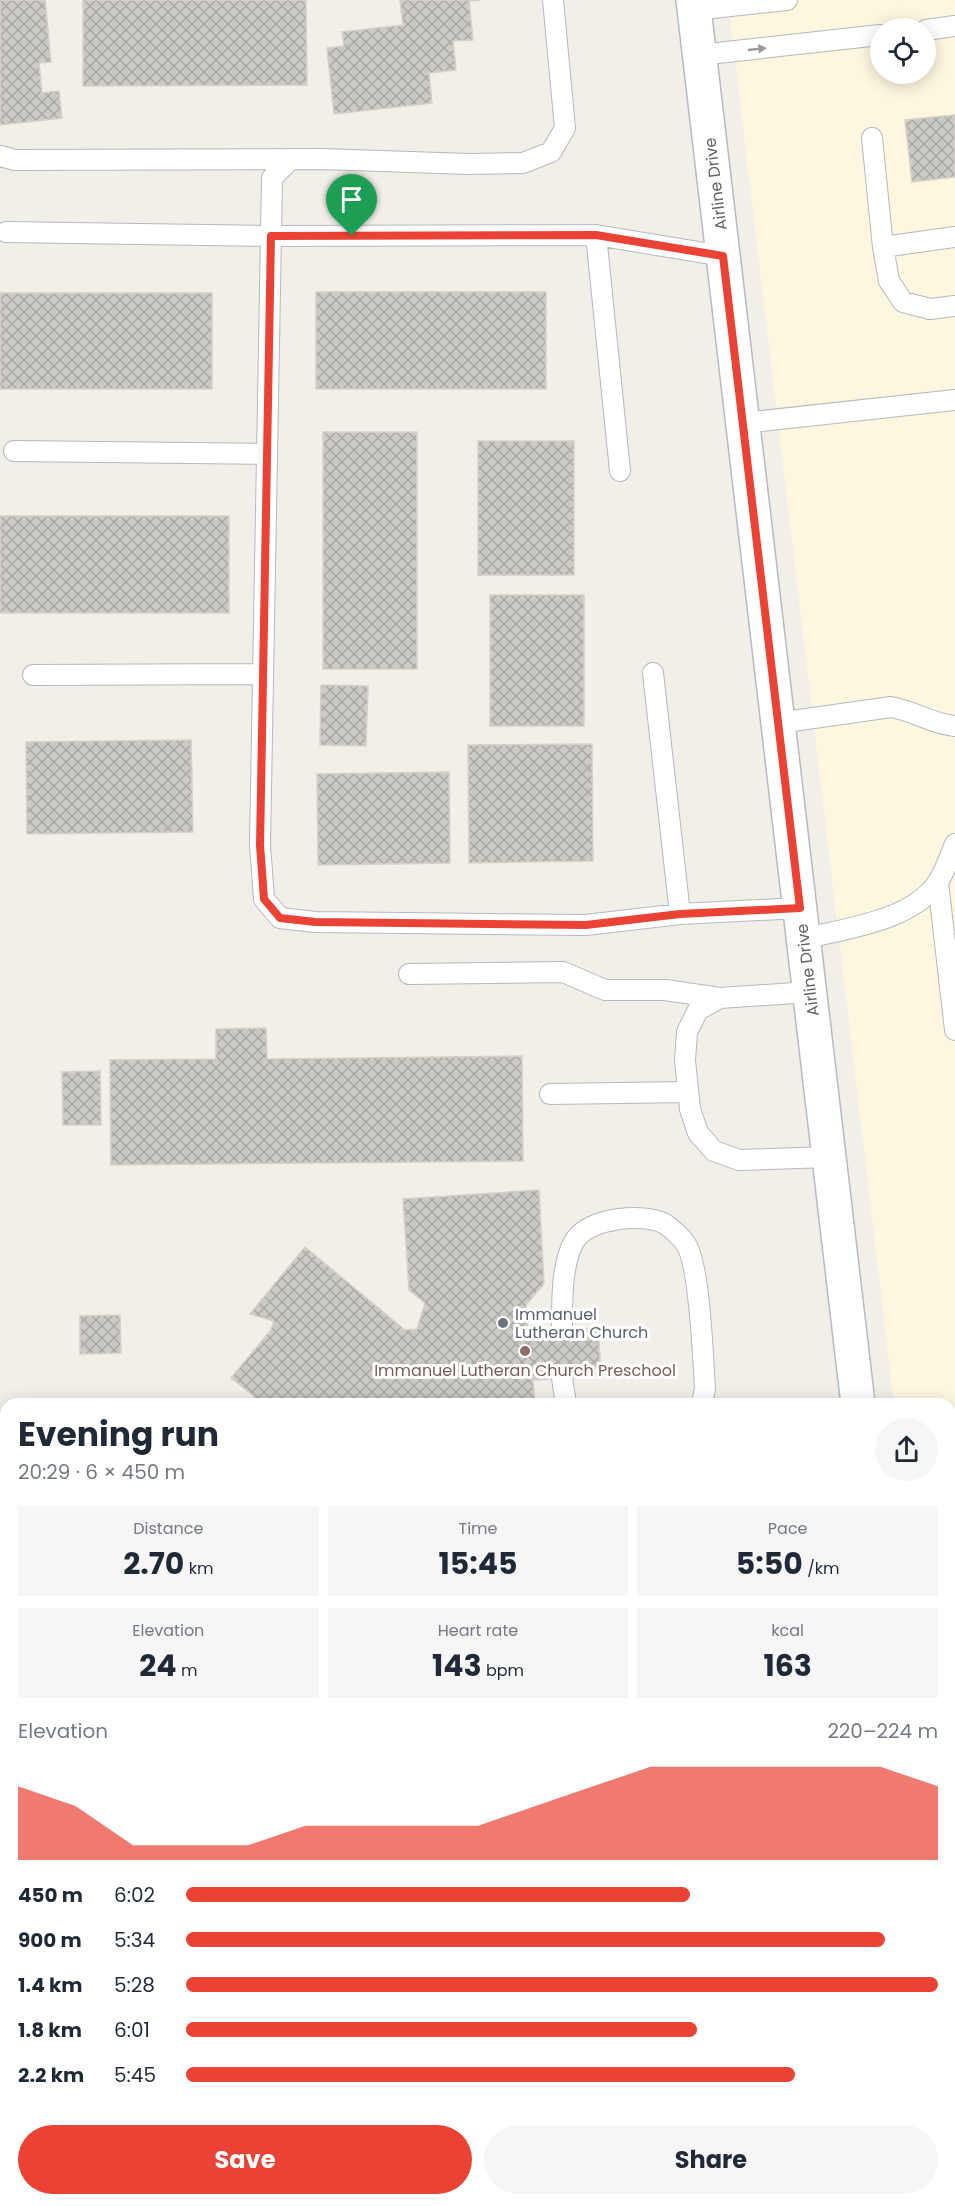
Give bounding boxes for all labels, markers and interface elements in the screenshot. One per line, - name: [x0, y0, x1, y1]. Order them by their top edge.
- map controls: [870, 18, 936, 84]
- button: locate: [870, 18, 936, 84]
- one-way arrow: [748, 44, 767, 53]
- street label: Airline Drive: [698, 136, 733, 232]
- pin: [326, 174, 377, 236]
- icon: arrive: [335, 183, 368, 216]
- street label: Airline Drive: [790, 922, 825, 1018]
- place label: Immanuel Lutheran Church: [515, 1303, 648, 1344]
- marker: Immanuel Lutheran Church: [496, 1316, 510, 1330]
- marker: Immanuel Lutheran Church Preschool: [518, 1344, 532, 1358]
- place label: Immanuel Lutheran Church Preschool: [374, 1359, 676, 1382]
- text: Evening run: [18, 1411, 219, 1458]
- button: share: [875, 1418, 938, 1481]
- text: 20:29 · 6 × 450 m: [18, 1458, 185, 1486]
- text: Distance: [133, 1517, 203, 1540]
- text: Time: [458, 1517, 497, 1540]
- text: Pace: [768, 1517, 808, 1540]
- text: 2.70: [123, 1542, 184, 1585]
- text: 15:45: [438, 1542, 518, 1585]
- text: 5:50: [736, 1542, 803, 1585]
- text: km: [184, 1557, 213, 1580]
- text: /km: [803, 1557, 840, 1580]
- text: Elevation: [132, 1619, 204, 1642]
- text: Heart rate: [438, 1619, 518, 1642]
- text: kcal: [771, 1619, 804, 1642]
- text: 24: [139, 1644, 177, 1687]
- text: 143: [432, 1644, 482, 1687]
- text: 163: [763, 1644, 812, 1687]
- text: m: [177, 1659, 197, 1682]
- text: bpm: [482, 1659, 524, 1682]
- text: Elevation: [18, 1717, 108, 1745]
- text: 220–224 m: [827, 1717, 938, 1745]
- text: 450 m: [18, 1881, 83, 1909]
- text: 6:02: [114, 1881, 155, 1909]
- text: 900 m: [18, 1926, 82, 1954]
- text: 5:34: [114, 1926, 155, 1954]
- text: 1.4 km: [18, 1971, 82, 1999]
- text: 5:28: [114, 1971, 155, 1999]
- text: 1.8 km: [18, 2016, 82, 2044]
- text: 6:01: [114, 2016, 150, 2044]
- text: 2.2 km: [18, 2061, 84, 2089]
- text: 5:45: [114, 2061, 156, 2089]
- button: Save: [18, 2125, 472, 2194]
- button: Share: [484, 2125, 938, 2194]

